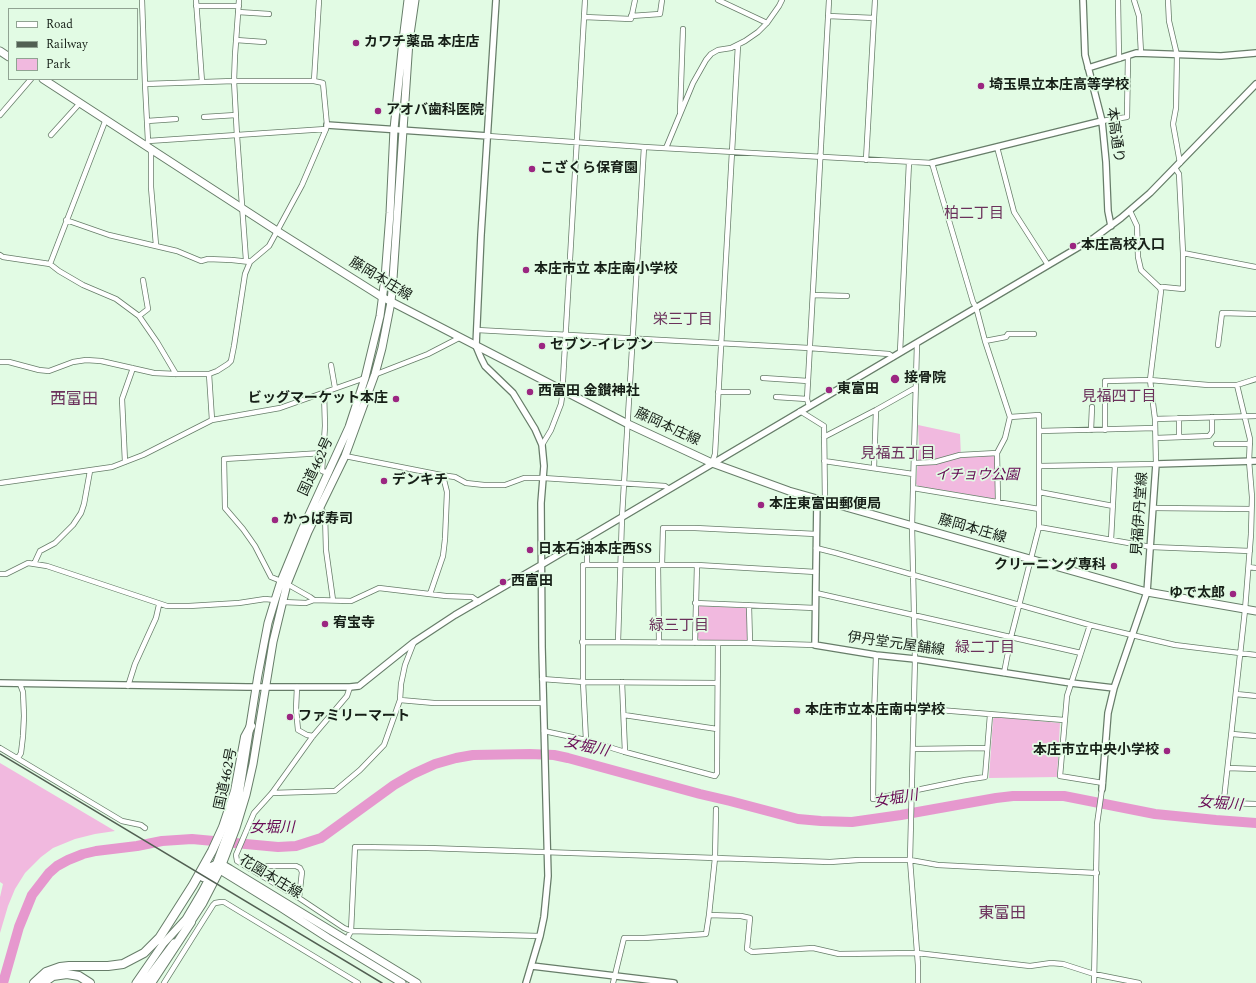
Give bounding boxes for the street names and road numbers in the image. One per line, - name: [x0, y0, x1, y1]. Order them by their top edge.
- street label: 本高通り: [1102, 106, 1126, 164]
- street label: 藤岡本庄線: [346, 255, 414, 305]
- street label: 藤岡本庄線: [632, 406, 702, 450]
- street label: 国道462号: [296, 435, 338, 499]
- street label: 見福伊丹堂線: [1130, 472, 1152, 556]
- street label: 藤岡本庄線: [936, 512, 1008, 548]
- street label: 伊丹堂元屋舗線: [846, 630, 946, 660]
- street label: 国道462号: [212, 746, 242, 812]
- street label: 花園本庄線: [236, 853, 304, 903]

